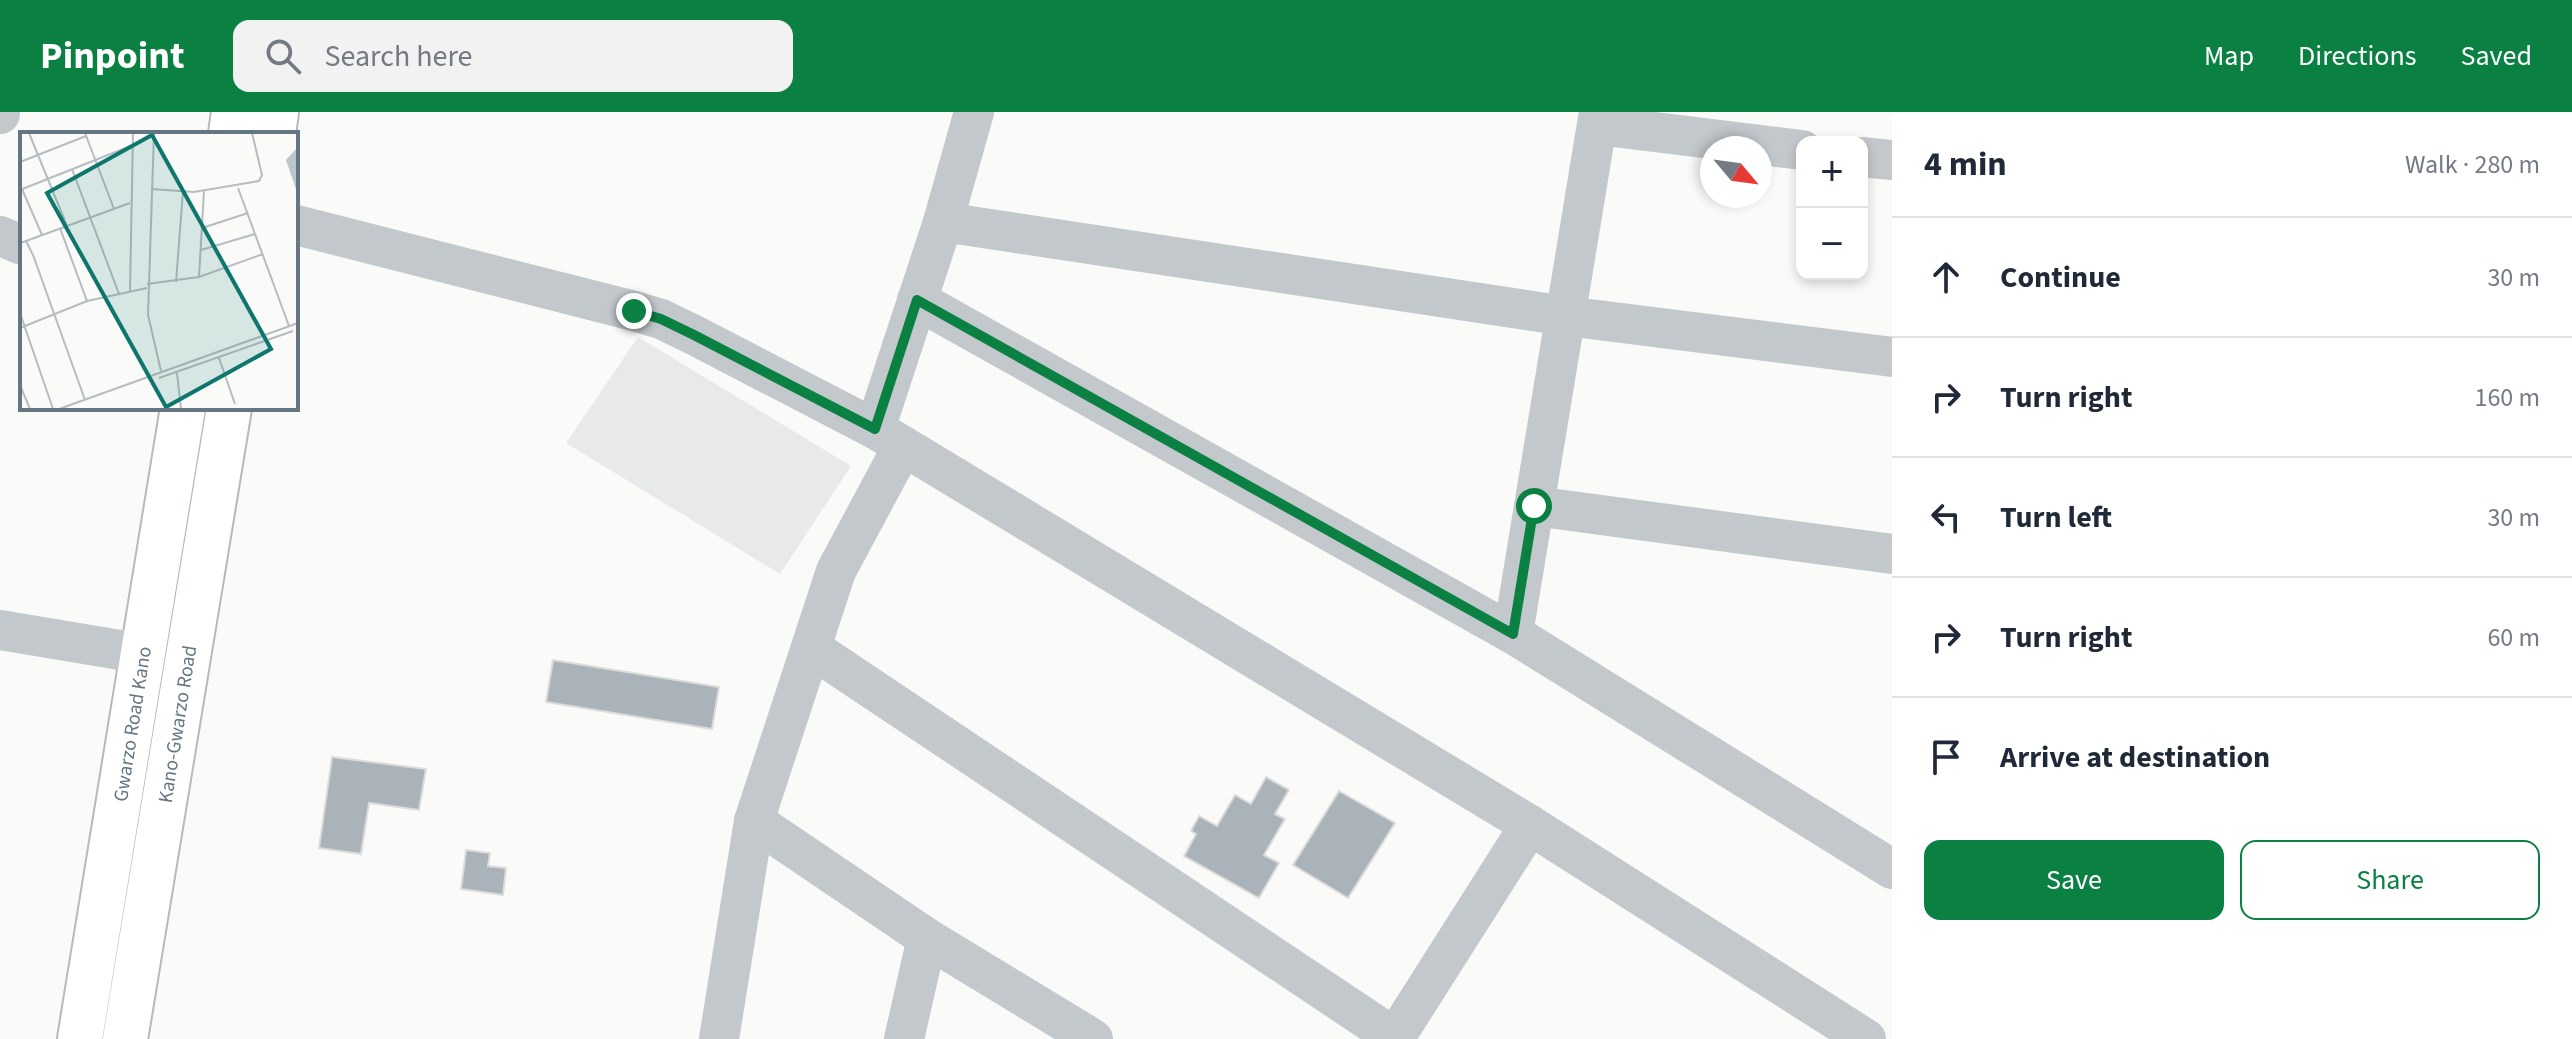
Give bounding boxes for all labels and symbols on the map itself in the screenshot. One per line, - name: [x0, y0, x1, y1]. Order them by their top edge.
- inset map: [20, 132, 298, 410]
- north arrow: [1700, 136, 1772, 208]
- route end: [616, 293, 652, 329]
- route start: [1516, 488, 1552, 524]
- street label: Kano-Gwarzo Road: [152, 643, 204, 805]
- street label: Gwarzo Road Kano: [107, 644, 159, 804]

